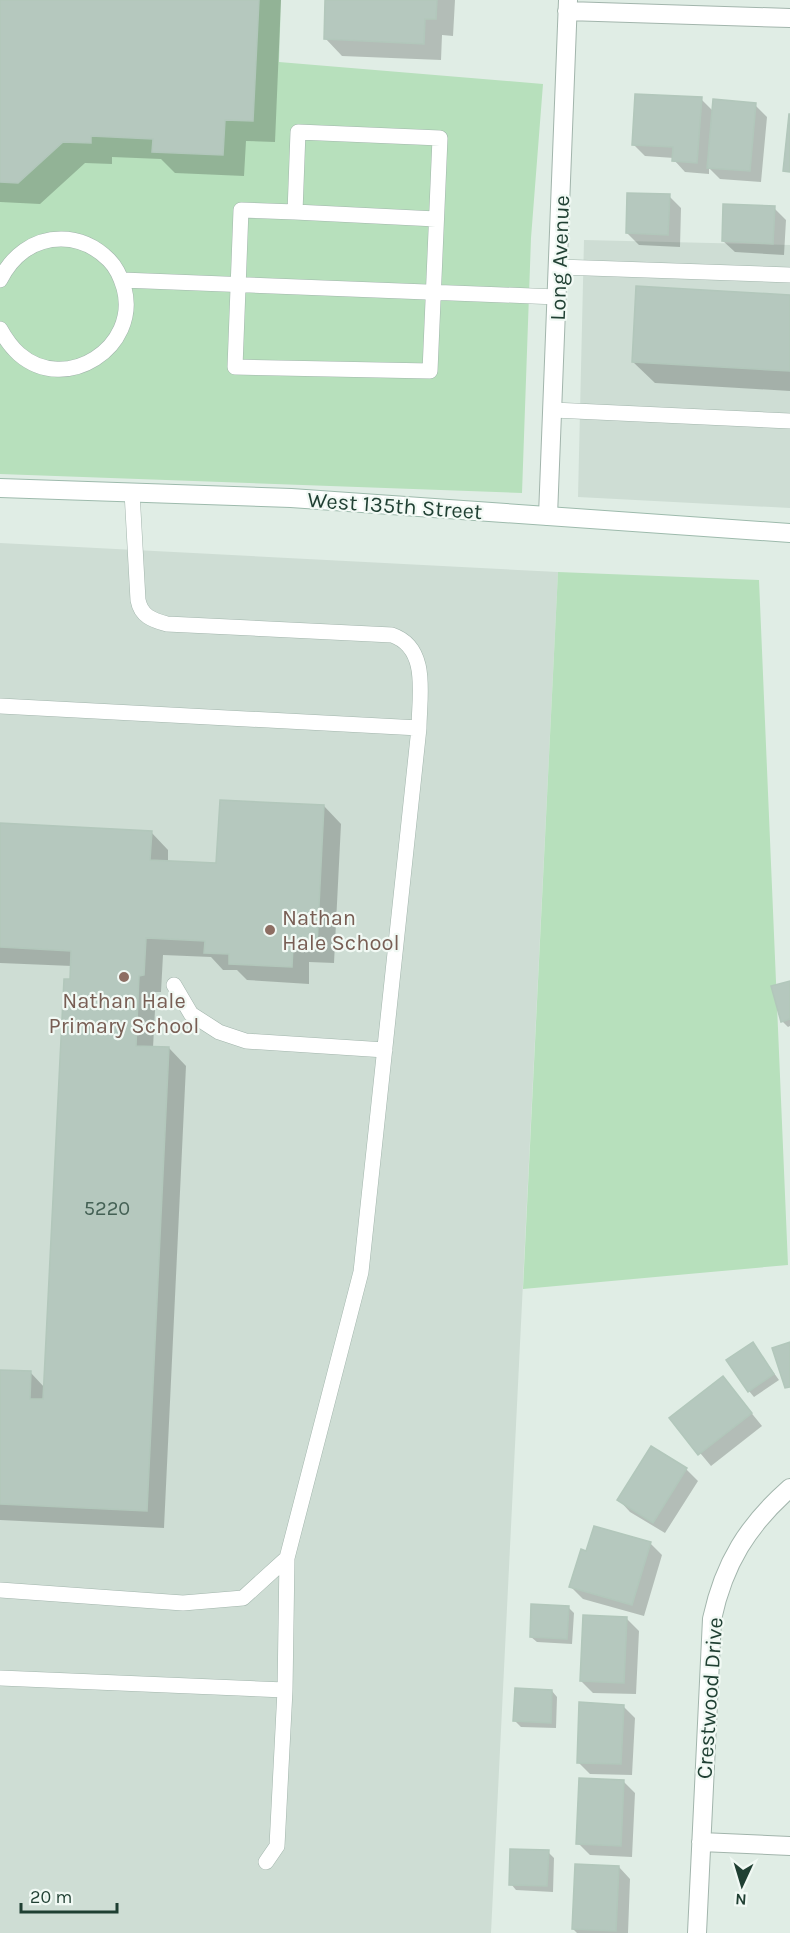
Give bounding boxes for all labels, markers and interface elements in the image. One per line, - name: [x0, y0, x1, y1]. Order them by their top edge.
- street label: Long Avenue: [545, 195, 575, 321]
- street label: West 135th Street: [307, 487, 483, 525]
- place label: Nathan Hale School: [282, 905, 400, 956]
- marker: Nathan Hale School: [263, 923, 277, 937]
- marker: Nathan Hale Primary School: [117, 970, 131, 984]
- place label: Nathan Hale Primary School: [49, 988, 199, 1039]
- house number: 5220: [84, 1197, 130, 1220]
- street label: Crestwood Drive: [691, 1616, 729, 1780]
- north arrow: [712, 1855, 772, 1915]
- scale bar: [21, 1876, 117, 1914]
- text: 20 m: [30, 1886, 72, 1908]
- text: N: [735, 1890, 747, 1909]

